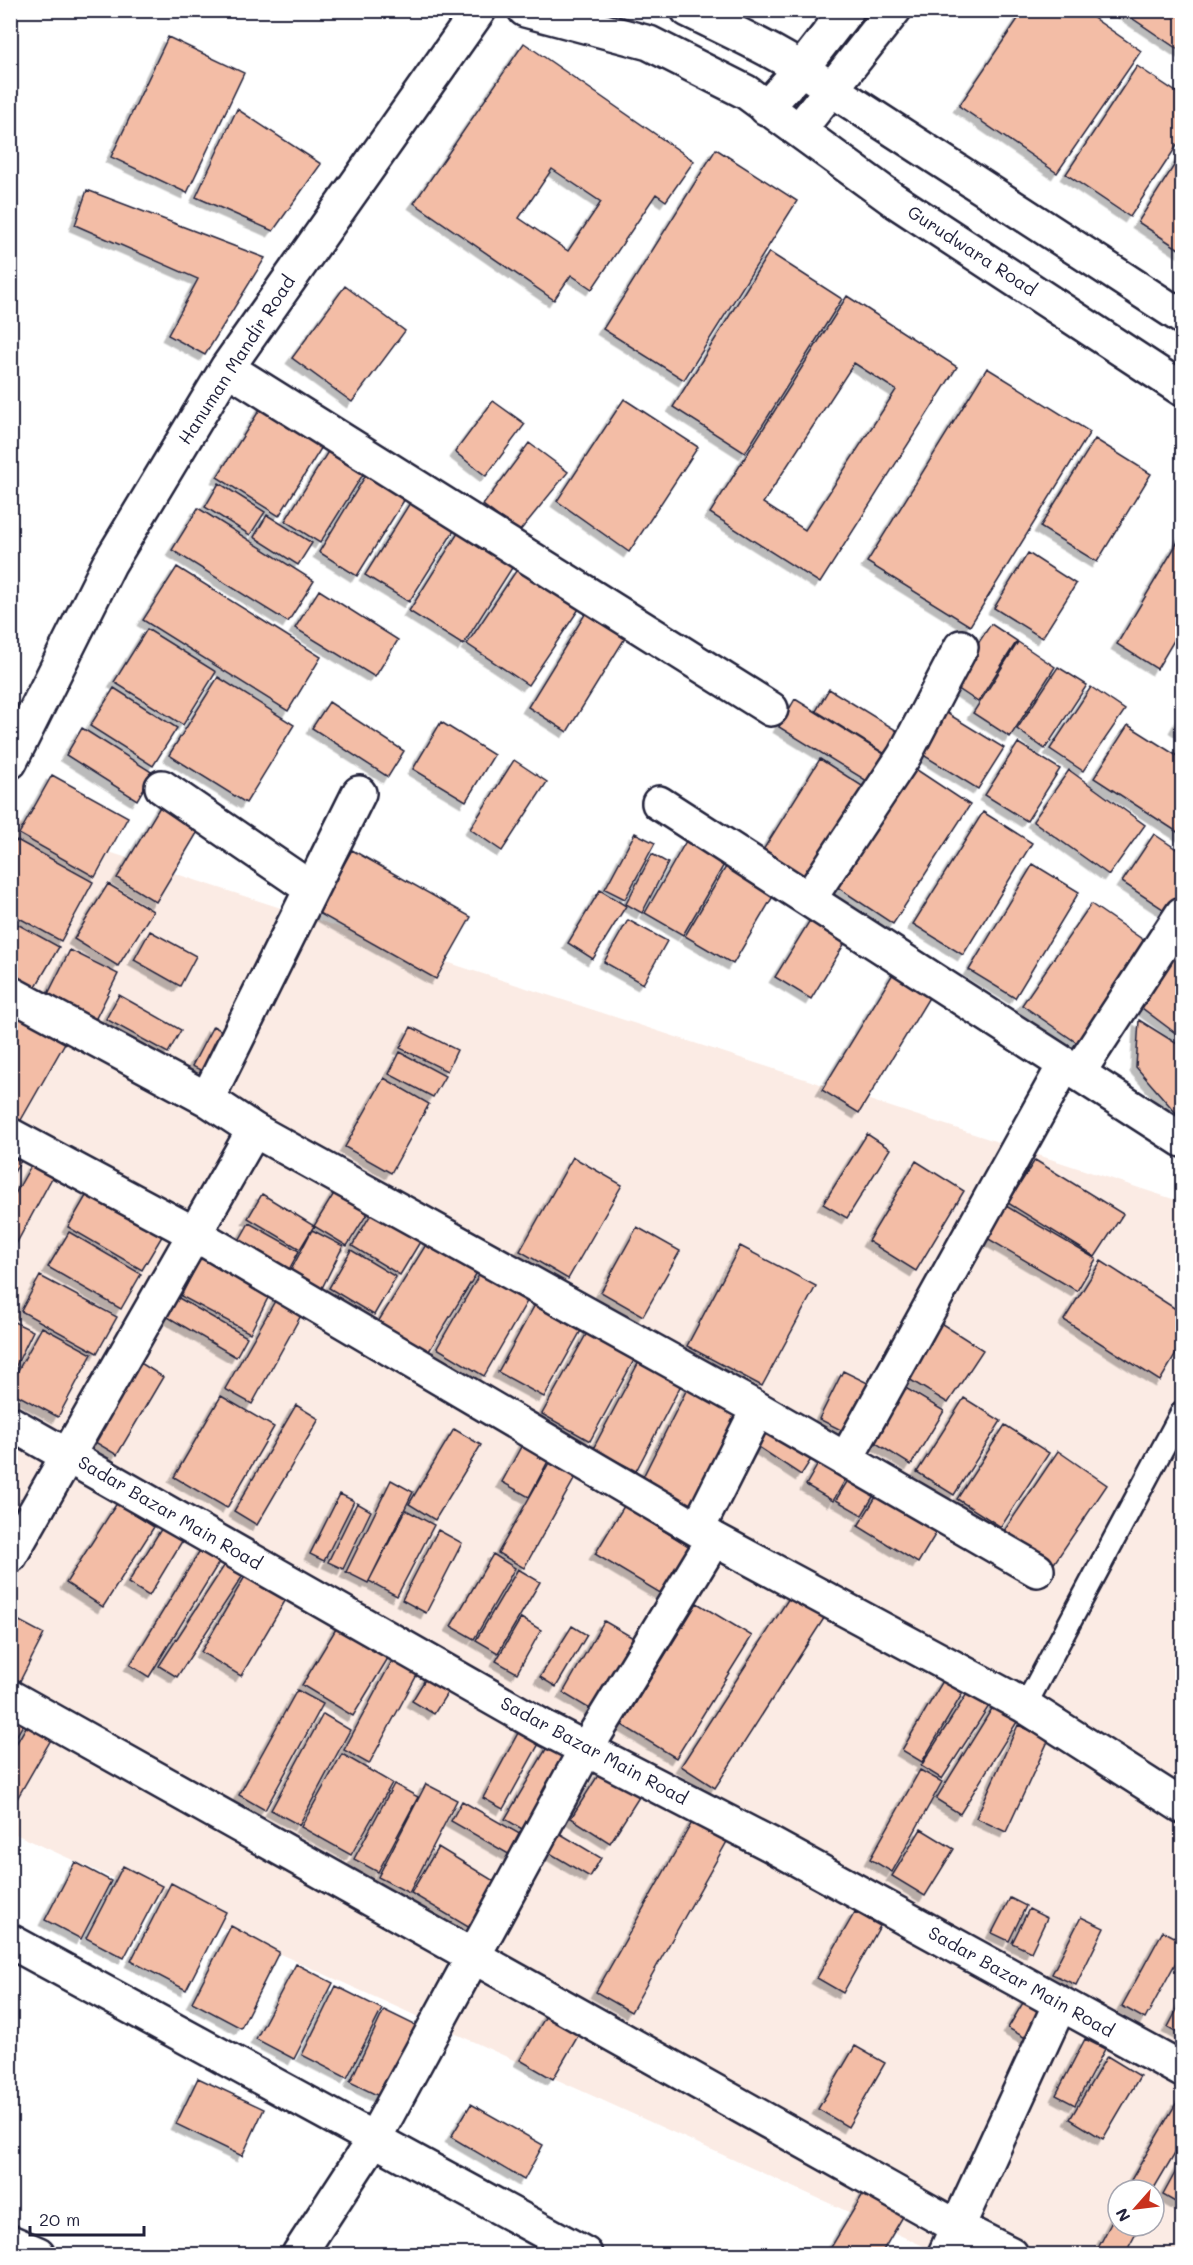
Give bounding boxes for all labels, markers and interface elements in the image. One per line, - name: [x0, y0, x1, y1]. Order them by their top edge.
- street label: Gurudwara Road: [903, 199, 1042, 301]
- street label: Hanuman Mandir Road: [172, 270, 300, 449]
- street label: Sadar Bazar Main Road: [74, 1450, 267, 1575]
- street label: Sadar Bazar Main Road: [497, 1691, 692, 1810]
- street label: Sadar Bazar Main Road: [924, 1920, 1119, 2042]
- north arrow: [1106, 2178, 1166, 2238]
- scale bar: [30, 2199, 144, 2237]
- text: N: [1110, 2205, 1134, 2226]
- text: 20 m: [39, 2207, 80, 2231]

